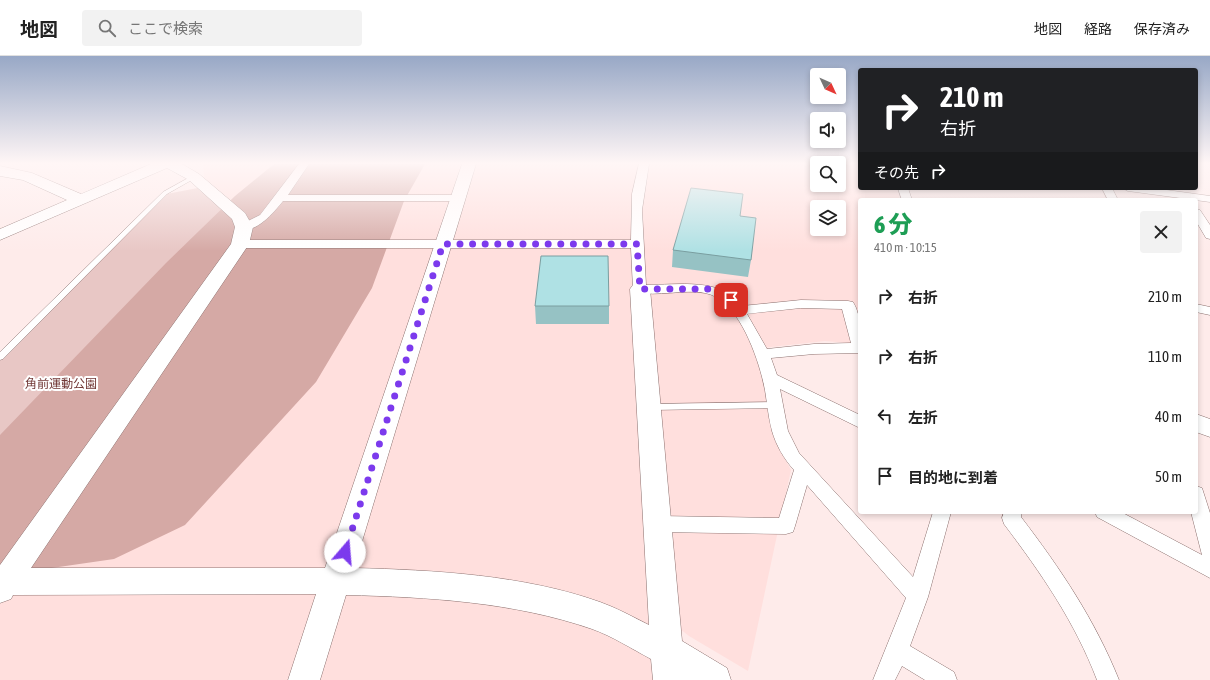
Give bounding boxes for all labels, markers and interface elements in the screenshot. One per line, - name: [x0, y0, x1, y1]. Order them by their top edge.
- search box: [82, 10, 362, 46]
- icon: search: [96, 17, 118, 39]
- text: 地図: [20, 18, 58, 40]
- text: ここで検索: [128, 20, 203, 37]
- text: 地図: [1034, 21, 1062, 37]
- text: 経路: [1084, 21, 1112, 37]
- text: 保存済み: [1134, 21, 1190, 37]
- north arrow: [810, 68, 846, 104]
- map controls: [810, 68, 846, 236]
- text: 210 m: [940, 81, 1003, 113]
- icon: right: [874, 84, 926, 136]
- button: sound: [810, 112, 846, 148]
- text: 右折: [940, 118, 976, 139]
- button: search: [810, 156, 846, 192]
- icon: right: [927, 160, 949, 182]
- text: その先: [874, 164, 919, 181]
- button: layers: [810, 200, 846, 236]
- text: 6 分: [874, 211, 913, 238]
- button: close: [1140, 211, 1182, 253]
- text: 410 m · 10:15: [874, 240, 937, 255]
- pin: [714, 283, 748, 317]
- icon: right: [874, 285, 896, 307]
- text: 210 m: [1148, 288, 1182, 305]
- icon: arrive: [720, 289, 742, 311]
- text: 右折: [908, 289, 938, 306]
- icon: right: [874, 345, 896, 367]
- text: 110 m: [1148, 348, 1182, 365]
- text: 右折: [908, 349, 938, 366]
- park label: 角前運動公園: [25, 377, 97, 391]
- icon: left: [874, 405, 896, 427]
- text: 40 m: [1155, 408, 1182, 425]
- text: 左折: [908, 409, 938, 426]
- icon: arrive: [874, 465, 896, 487]
- text: 50 m: [1155, 468, 1182, 485]
- text: 目的地に到着: [908, 469, 998, 486]
- position arrow: [324, 531, 366, 573]

